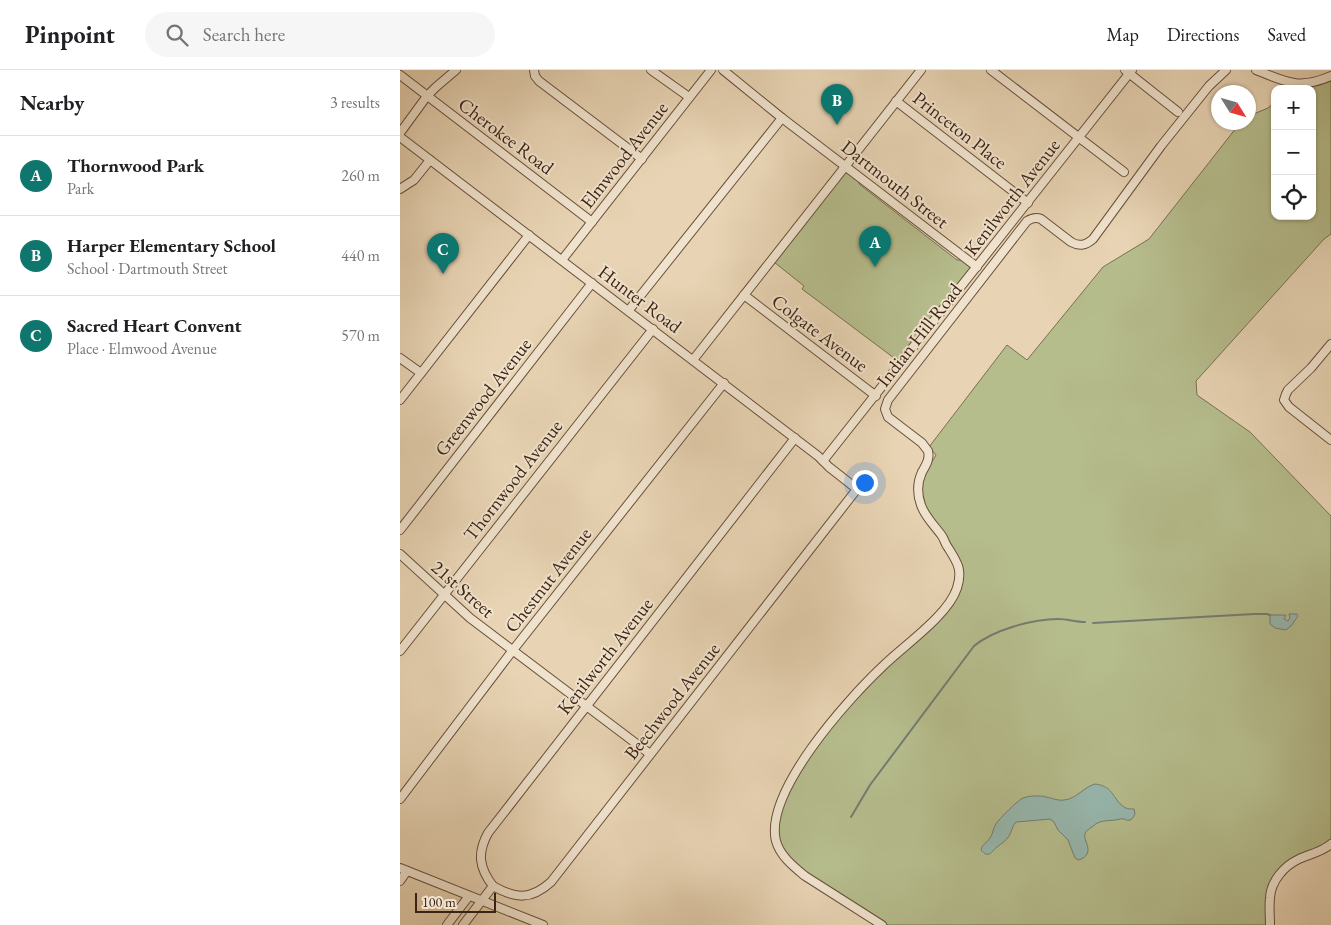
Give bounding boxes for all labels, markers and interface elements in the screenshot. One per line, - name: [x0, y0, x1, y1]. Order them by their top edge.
- search box: [145, 12, 495, 57]
- text: Pinpoint: [25, 19, 115, 50]
- icon: search: [163, 21, 191, 49]
- text: Search here: [203, 22, 285, 47]
- text: Map: [1107, 23, 1139, 46]
- text: Directions: [1167, 23, 1239, 46]
- text: Saved: [1267, 23, 1306, 46]
- pin: B: [821, 84, 853, 125]
- street label: Princeton Place: [908, 85, 1012, 175]
- north arrow: [1211, 85, 1256, 130]
- map controls: [1271, 85, 1316, 220]
- button: +: [1271, 85, 1316, 130]
- text: Nearby: [20, 89, 84, 116]
- text: 3 results: [330, 92, 380, 113]
- street label: Cherokee Road: [453, 92, 559, 180]
- street label: Elmwood Avenue: [574, 97, 674, 213]
- button: −: [1271, 130, 1316, 175]
- street label: Kenilworth Avenue: [958, 133, 1066, 261]
- street label: Dartmouth Street: [836, 134, 954, 234]
- text: Thornwood Park: [67, 153, 204, 178]
- text: A: [30, 165, 42, 186]
- text: 260 m: [341, 165, 380, 186]
- button: locate: [1271, 175, 1316, 220]
- text: Park: [67, 178, 94, 199]
- pin: A: [859, 226, 891, 267]
- text: Harper Elementary School: [67, 233, 276, 258]
- pin: C: [427, 233, 459, 274]
- text: B: [31, 245, 41, 266]
- text: 440 m: [341, 245, 380, 266]
- text: School · Dartmouth Street: [67, 258, 227, 279]
- street label: Hunter Road: [593, 259, 687, 339]
- street label: Indian Hill Road: [871, 278, 968, 392]
- street label: Colgate Avenue: [767, 288, 873, 378]
- text: Sacred Heart Convent: [67, 313, 242, 338]
- text: C: [30, 325, 42, 346]
- text: 570 m: [341, 325, 380, 346]
- street label: Greenwood Avenue: [429, 333, 537, 461]
- text: Place · Elmwood Avenue: [67, 338, 217, 359]
- street label: Thornwood Avenue: [458, 414, 568, 546]
- your location: [852, 470, 878, 496]
- street label: Chestnut Avenue: [499, 522, 597, 638]
- street label: 21st Street: [426, 555, 500, 623]
- street label: Kenilworth Avenue: [551, 592, 659, 720]
- street label: Beechwood Avenue: [618, 637, 726, 765]
- scale bar: [415, 890, 496, 913]
- text: 100 m: [422, 893, 456, 911]

